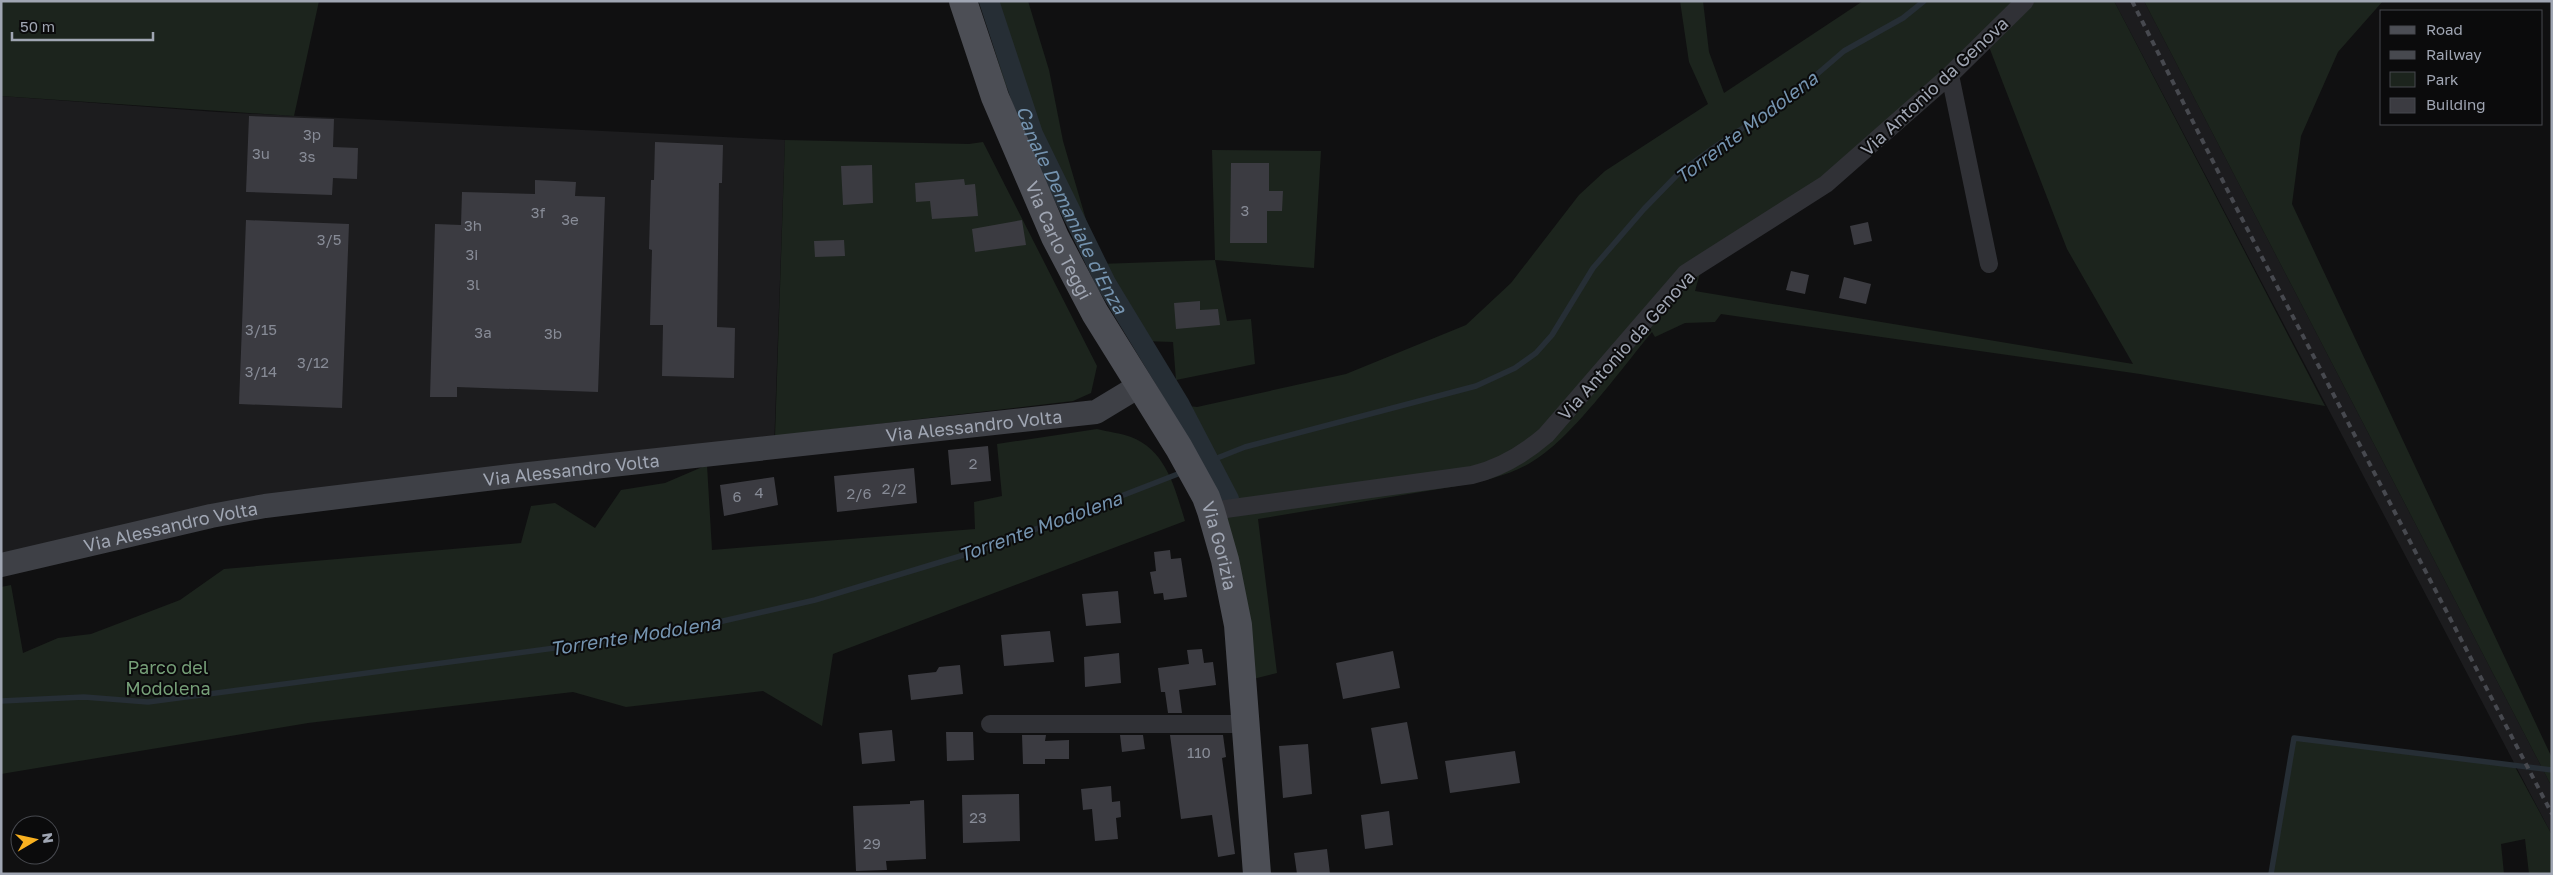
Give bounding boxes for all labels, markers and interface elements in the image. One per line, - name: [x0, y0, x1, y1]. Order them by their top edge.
- scale bar: [12, 10, 154, 42]
- legend: [2380, 10, 2543, 125]
- street label: Via Antonio da Genova: [1856, 12, 2012, 160]
- text: 50 m: [20, 17, 55, 35]
- text: Road: [2426, 20, 2463, 38]
- text: Railway: [2426, 45, 2482, 63]
- water label: Torrente Modolena: [1670, 65, 1823, 188]
- text: Park: [2426, 70, 2459, 88]
- text: Building: [2426, 95, 2486, 113]
- water label: Canale Demaniale d'Enza: [1013, 103, 1134, 318]
- house number: 3p: [303, 125, 321, 143]
- house number: 3u: [252, 144, 270, 162]
- house number: 3s: [299, 147, 315, 165]
- street label: Via Carlo Teggi: [1021, 178, 1097, 303]
- house number: 3: [1241, 201, 1249, 219]
- house number: 3f: [531, 203, 546, 221]
- house number: 3e: [561, 210, 579, 228]
- house number: 3h: [464, 216, 482, 234]
- house number: 3/5: [317, 230, 341, 248]
- house number: 3i: [466, 245, 478, 263]
- street label: Via Antonio da Genova: [1553, 266, 1699, 424]
- house number: 3l: [466, 275, 480, 293]
- house number: 3/15: [245, 320, 277, 338]
- house number: 3a: [474, 323, 492, 341]
- house number: 3b: [544, 324, 562, 342]
- house number: 3/12: [297, 353, 329, 371]
- house number: 3/14: [245, 362, 277, 380]
- street label: Via Alessandro Volta: [884, 405, 1063, 446]
- street label: Via Alessandro Volta: [482, 449, 661, 490]
- house number: 2: [969, 454, 977, 472]
- house number: 2/2: [882, 479, 906, 497]
- house number: 4: [754, 483, 764, 501]
- house number: 2/6: [847, 484, 871, 502]
- water label: Torrente Modolena: [955, 485, 1126, 566]
- house number: 6: [732, 487, 742, 505]
- street label: Via Alessandro Volta: [82, 497, 259, 556]
- street label: Via Gorizia: [1197, 498, 1242, 592]
- water label: Torrente Modolena: [548, 610, 723, 660]
- park label: Parco del Modolena: [125, 656, 211, 699]
- house number: 110: [1187, 743, 1211, 761]
- house number: 23: [969, 808, 987, 826]
- north arrow: [10, 815, 60, 865]
- text: N: [39, 831, 58, 844]
- house number: 29: [863, 834, 881, 852]

